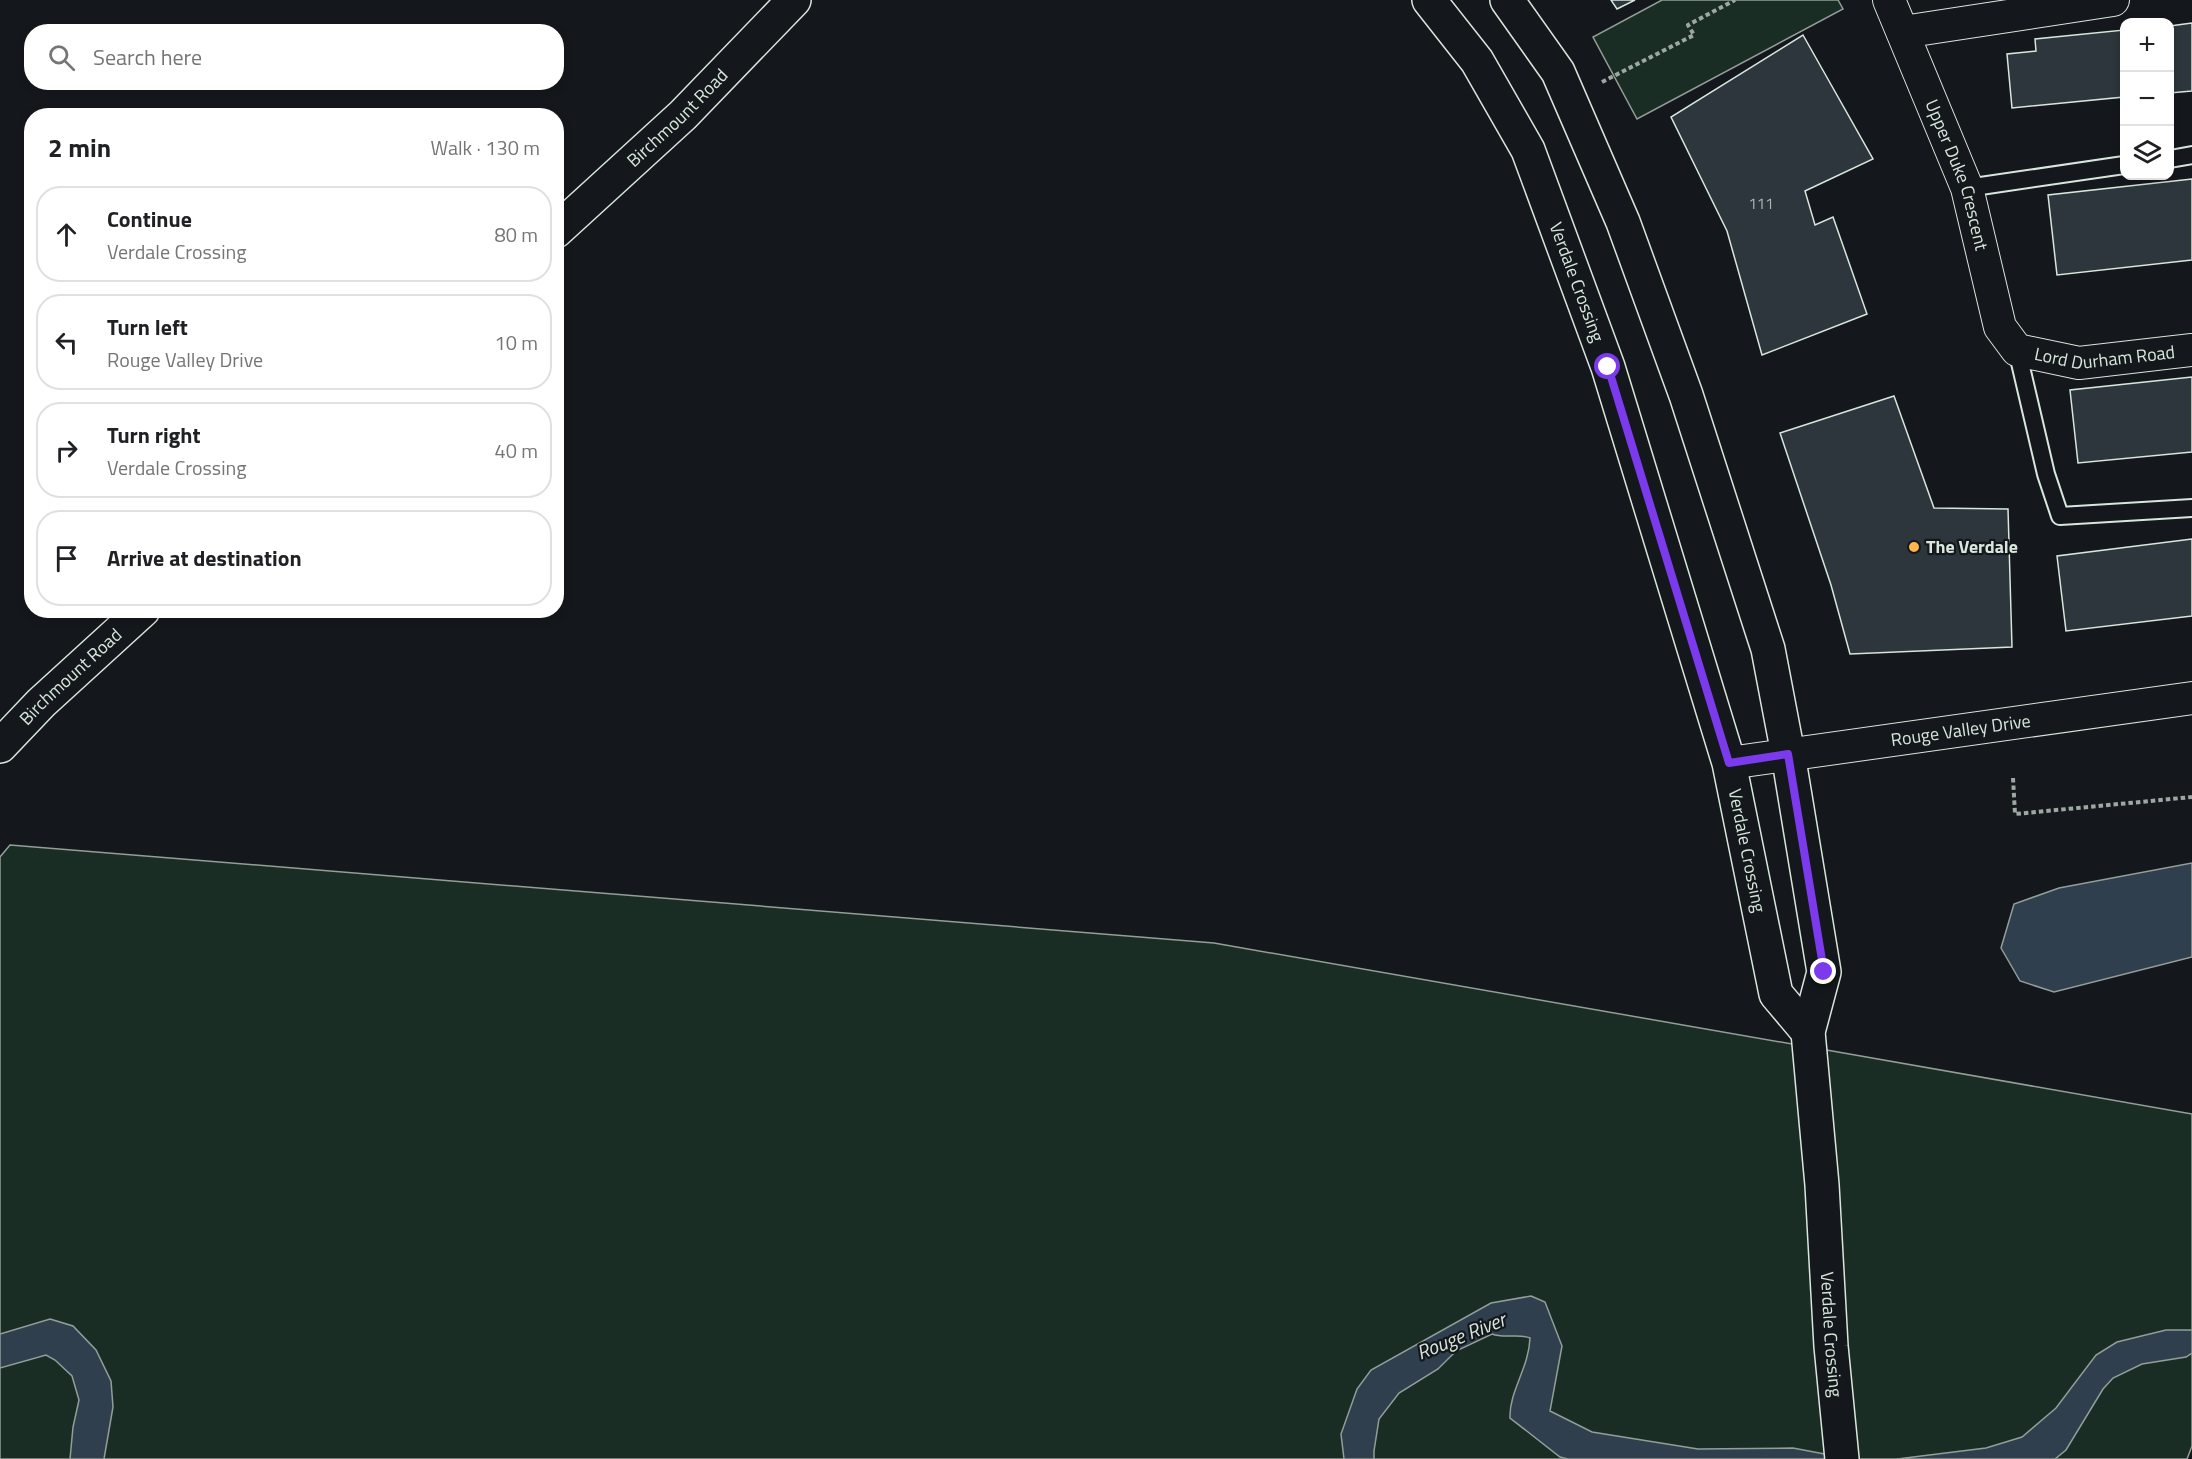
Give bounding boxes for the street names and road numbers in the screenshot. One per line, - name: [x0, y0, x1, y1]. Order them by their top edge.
- street label: Birchmount Road: [620, 62, 734, 173]
- street label: Upper Duke Crescent: [1919, 95, 1996, 254]
- street label: Verdale Crossing: [1543, 218, 1612, 346]
- street label: Lord Durham Road: [2032, 338, 2176, 377]
- street label: Birchmount Road: [13, 622, 128, 731]
- street label: Rouge Valley Drive: [1889, 707, 2032, 753]
- street label: Verdale Crossing: [1722, 786, 1773, 915]
- street label: Verdale Crossing: [1814, 1271, 1850, 1398]

